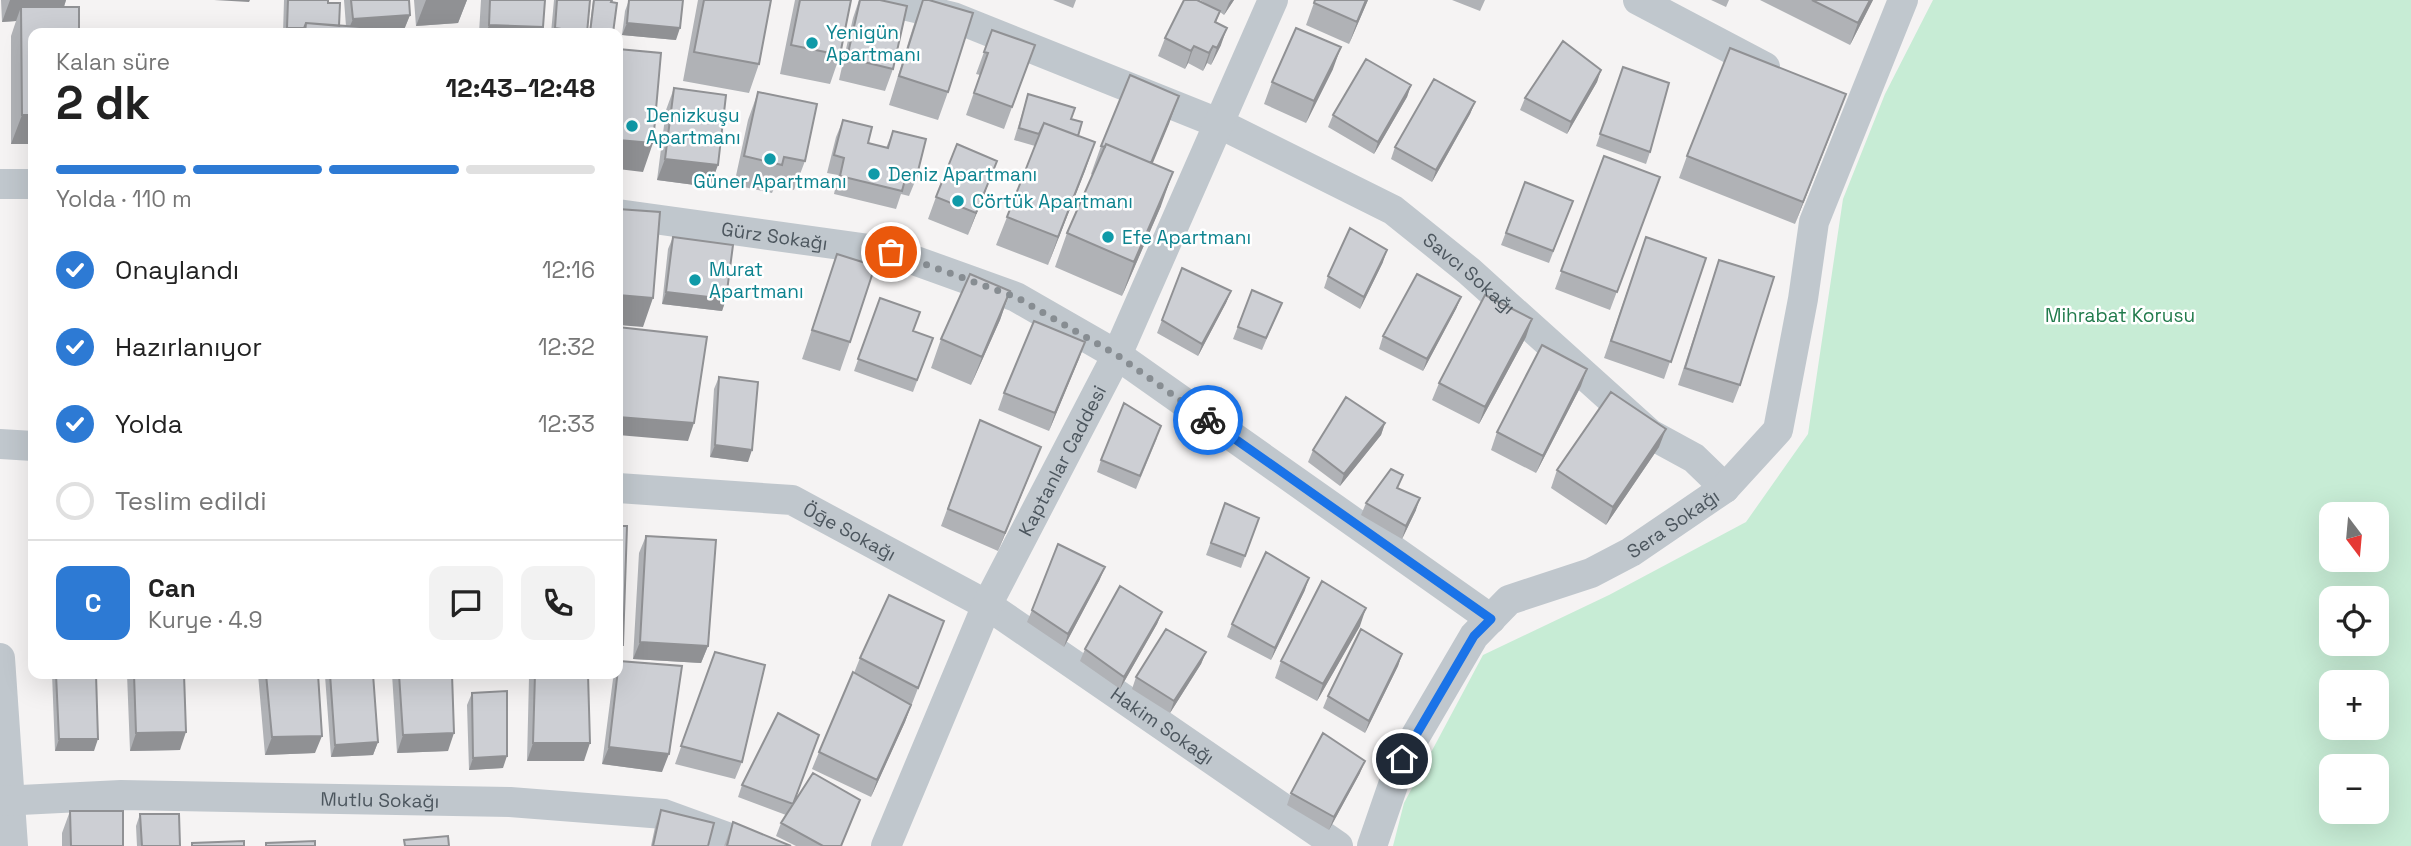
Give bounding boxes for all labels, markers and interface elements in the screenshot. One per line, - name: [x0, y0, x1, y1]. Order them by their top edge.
- place label: Yenigün Apartmanı: [826, 20, 921, 67]
- marker: Yenigün Apartmanı: [804, 35, 820, 51]
- text: Kalan süre: [56, 47, 170, 77]
- text: 12:43–12:48: [445, 71, 595, 105]
- text: 2 dk: [56, 74, 150, 132]
- place label: Denizkuşu Apartmanı: [646, 103, 741, 150]
- marker: Denizkuşu Apartmanı: [624, 118, 640, 134]
- marker: Güner Apartmanı: [762, 151, 778, 167]
- place label: Deniz Apartmanı: [888, 162, 1037, 187]
- marker: Deniz Apartmanı: [866, 166, 882, 182]
- place label: Güner Apartmanı: [693, 169, 847, 194]
- text: Yolda · 110 m: [56, 184, 192, 214]
- place label: Cörtük Apartmanı: [972, 189, 1133, 214]
- marker: Cörtük Apartmanı: [950, 193, 966, 209]
- street label: Gürz Sokağı: [720, 217, 829, 256]
- pin: [861, 222, 921, 282]
- place label: Efe Apartmanı: [1122, 225, 1251, 250]
- street label: Savcı Sokağı: [1418, 227, 1521, 320]
- marker: Efe Apartmanı: [1100, 229, 1116, 245]
- icon: bag: [872, 233, 910, 271]
- icon: check: [56, 251, 94, 289]
- text: Onaylandı: [115, 253, 239, 287]
- text: 12:16: [542, 255, 595, 285]
- place label: Murat Apartmanı: [709, 257, 804, 304]
- marker: Murat Apartmanı: [687, 272, 703, 288]
- park label: Mihrabat Korusu: [2045, 303, 2195, 328]
- icon: check: [56, 328, 94, 366]
- text: Hazırlanıyor: [115, 330, 262, 364]
- text: 12:32: [538, 332, 595, 362]
- street label: Kaptanlar Caddesi: [1013, 381, 1112, 541]
- courier: [1173, 385, 1243, 455]
- icon: bike: [1189, 401, 1227, 439]
- icon: check: [56, 405, 94, 443]
- text: Yolda: [115, 407, 183, 441]
- text: 12:33: [538, 409, 595, 439]
- text: Teslim edildi: [115, 484, 267, 518]
- street label: Sera Sokağı: [1622, 484, 1724, 564]
- street label: Öḡe Sokağı: [799, 496, 900, 567]
- north arrow: [2319, 502, 2389, 572]
- map controls: [2319, 502, 2389, 824]
- button: chat: [429, 566, 503, 640]
- button: phone: [521, 566, 595, 640]
- text: Can: [148, 571, 196, 605]
- text: C: [85, 586, 101, 620]
- button: locate: [2319, 586, 2389, 656]
- text: Kurye · 4.9: [148, 605, 263, 635]
- button: +: [2319, 670, 2389, 740]
- street label: Hakim Sokağı: [1106, 682, 1219, 770]
- pin: [1372, 729, 1432, 789]
- icon: home: [1383, 740, 1421, 778]
- button: −: [2319, 754, 2389, 824]
- street label: Mutlu Sokağı: [320, 787, 439, 814]

